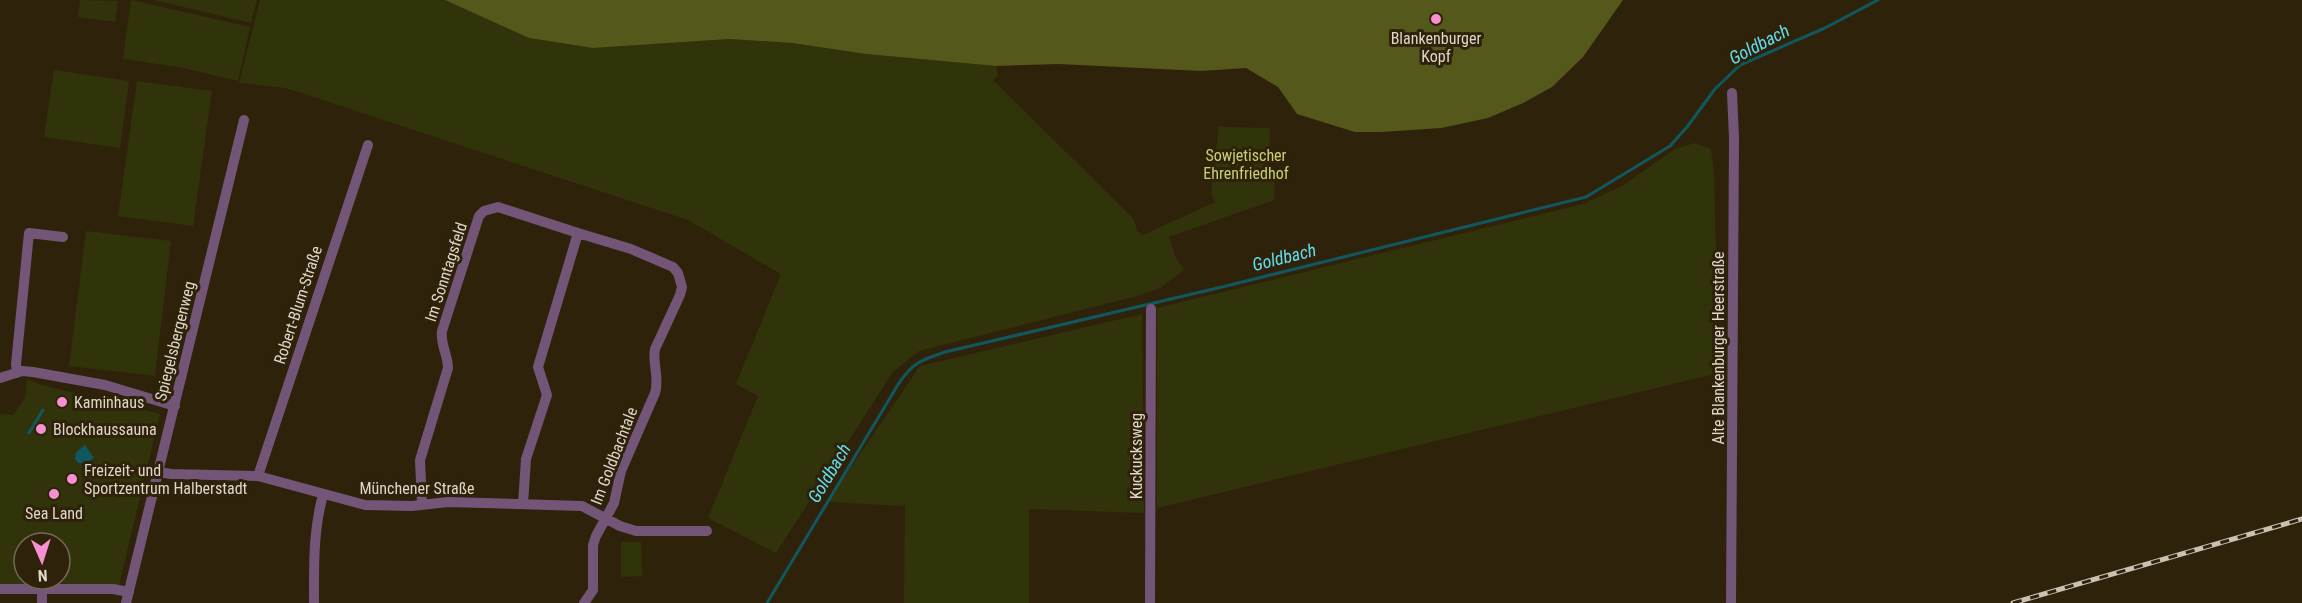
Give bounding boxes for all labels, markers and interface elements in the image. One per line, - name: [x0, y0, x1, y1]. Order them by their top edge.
- marker: Blankenburger Kopf: [1429, 12, 1443, 26]
- water label: Goldbach: [1725, 19, 1793, 69]
- place label: Blankenburger Kopf: [1391, 29, 1481, 66]
- park label: Sowjetischer Ehrenfriedhof: [1203, 146, 1289, 183]
- street label: Im Sonntagsfeld: [421, 220, 471, 324]
- water label: Goldbach: [1250, 239, 1318, 275]
- street label: Robert-Blum-Straße: [270, 244, 326, 366]
- street label: Alte Blankenburger Heerstraße: [1709, 251, 1728, 445]
- street label: Spiegelsbergenweg: [151, 279, 199, 403]
- place label: Kaminhaus: [74, 393, 144, 412]
- marker: Kaminhaus: [55, 395, 69, 409]
- street label: Im Goldbachtale: [587, 404, 641, 508]
- street label: Kuckucksweg: [1127, 413, 1146, 499]
- place label: Blockhaussauna: [53, 420, 157, 439]
- marker: Blockhaussauna: [34, 422, 48, 436]
- water label: Goldbach: [803, 440, 855, 506]
- place label: Freizeit- und Sportzentrum Halberstadt: [84, 461, 248, 498]
- marker: Freizeit- und Sportzentrum Halberstadt: [65, 472, 79, 486]
- street label: Münchener Straße: [359, 479, 475, 498]
- marker: Sea Land: [47, 487, 61, 501]
- place label: Sea Land: [25, 504, 83, 523]
- north arrow: [12, 531, 72, 591]
- text: N: [37, 566, 48, 585]

